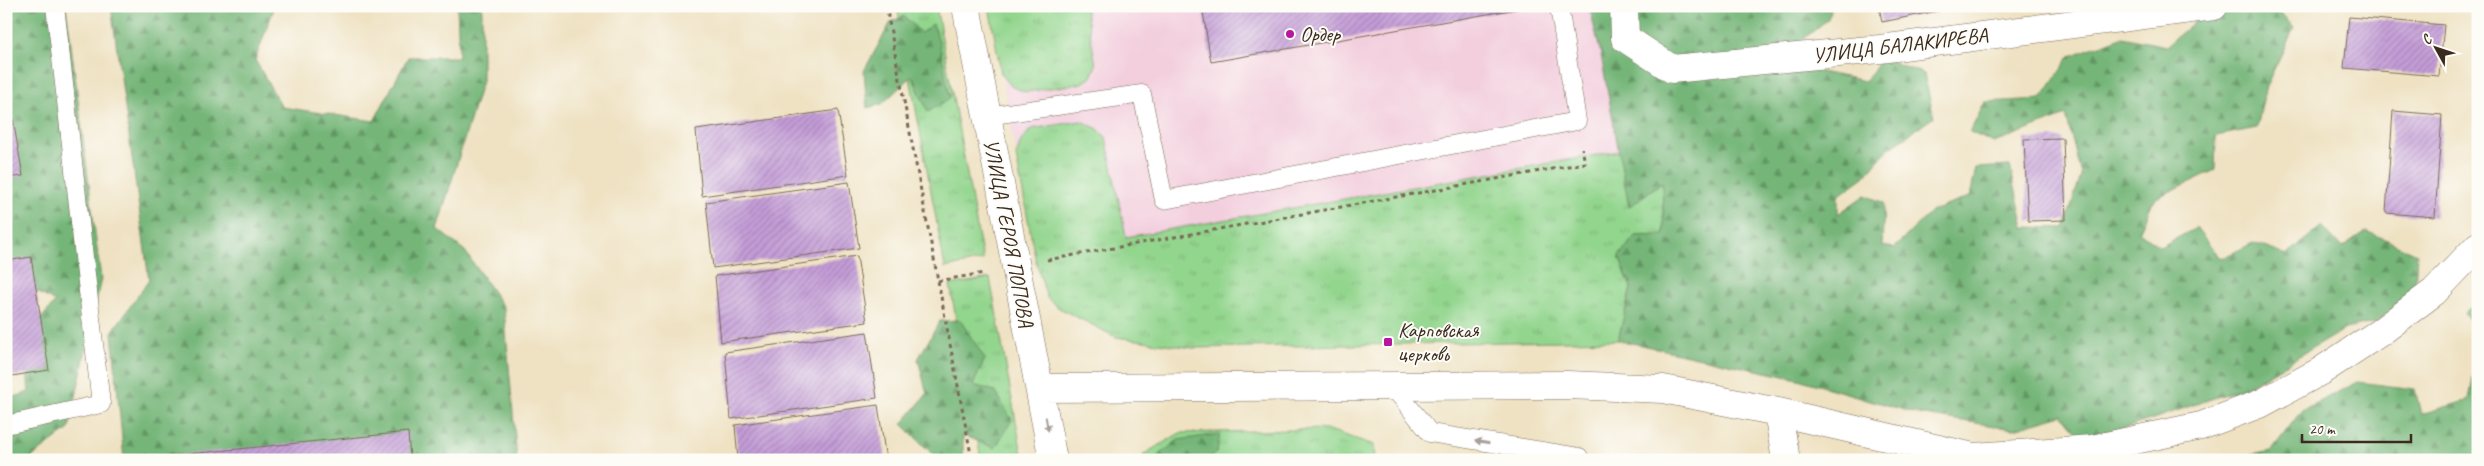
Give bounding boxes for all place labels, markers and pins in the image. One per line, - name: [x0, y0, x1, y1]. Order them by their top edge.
- place label: Ордер: [1300, 21, 1342, 47]
- marker: Ордер: [1284, 28, 1296, 40]
- place label: Карповская церковь: [1398, 317, 1480, 367]
- marker: Карповская церковь: [1382, 336, 1394, 348]

